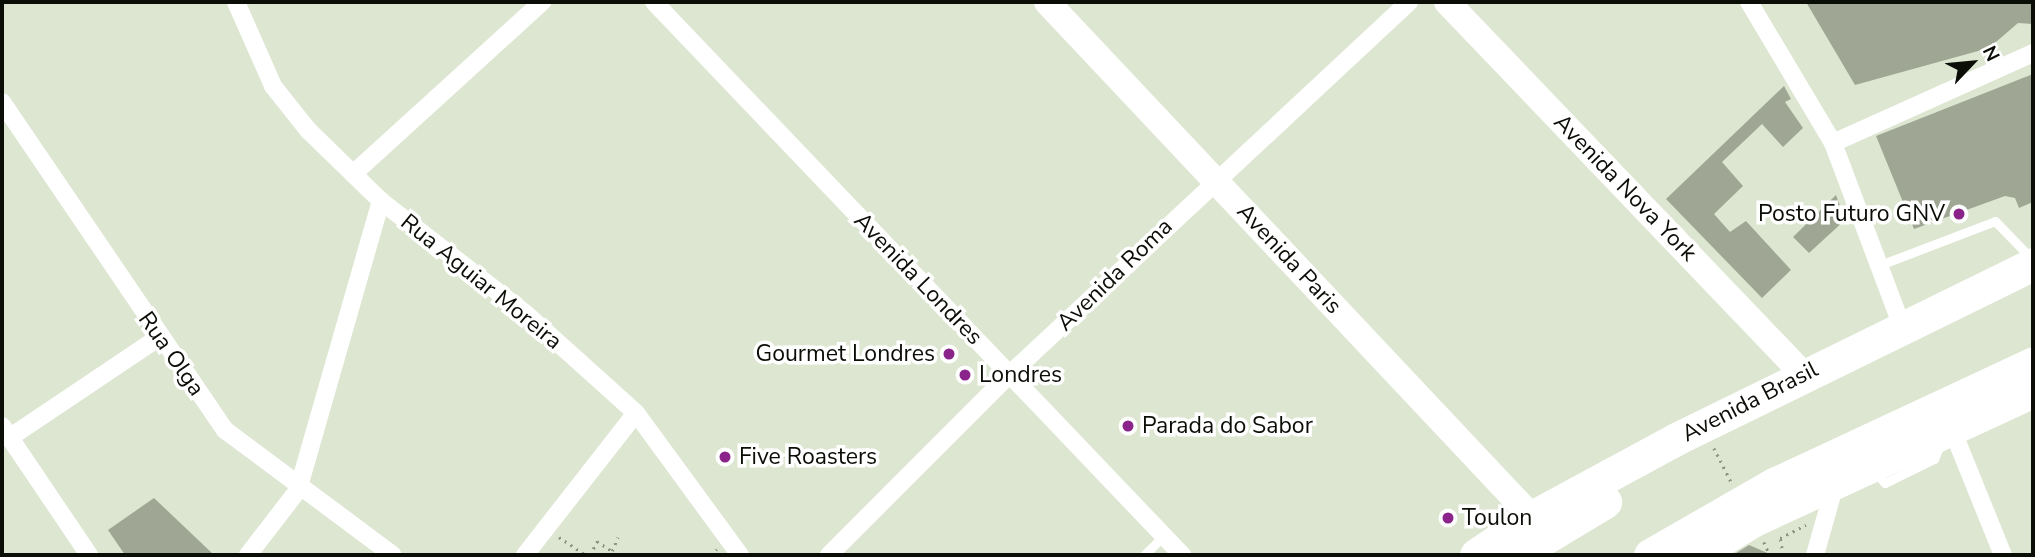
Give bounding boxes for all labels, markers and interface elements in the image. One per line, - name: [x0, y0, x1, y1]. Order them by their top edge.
- north arrow: [1937, 28, 2007, 98]
- text: N: [1976, 42, 2006, 66]
- street label: Avenida Nova York: [1548, 109, 1702, 267]
- street label: Avenida Paris: [1231, 198, 1347, 320]
- place label: Posto Futuro GNV: [1758, 200, 1945, 228]
- marker: Posto Futuro GNV: [1951, 206, 1967, 222]
- street label: Avenida Londres: [848, 207, 988, 351]
- street label: Rua Aguiar Moreira: [395, 208, 567, 356]
- street label: Avenida Roma: [1052, 213, 1178, 337]
- street label: Rua Olga: [132, 307, 210, 401]
- place label: Gourmet Londres: [755, 340, 935, 368]
- marker: Gourmet Londres: [941, 346, 957, 362]
- street label: Avenida Brasil: [1677, 356, 1823, 448]
- place label: Londres: [979, 361, 1062, 389]
- marker: Londres: [957, 367, 973, 383]
- place label: Parada do Sabor: [1142, 412, 1313, 440]
- marker: Parada do Sabor: [1120, 418, 1136, 434]
- place label: Five Roasters: [739, 443, 877, 471]
- marker: Five Roasters: [717, 449, 733, 465]
- place label: Toulon: [1462, 504, 1532, 532]
- marker: Toulon: [1440, 510, 1456, 526]

